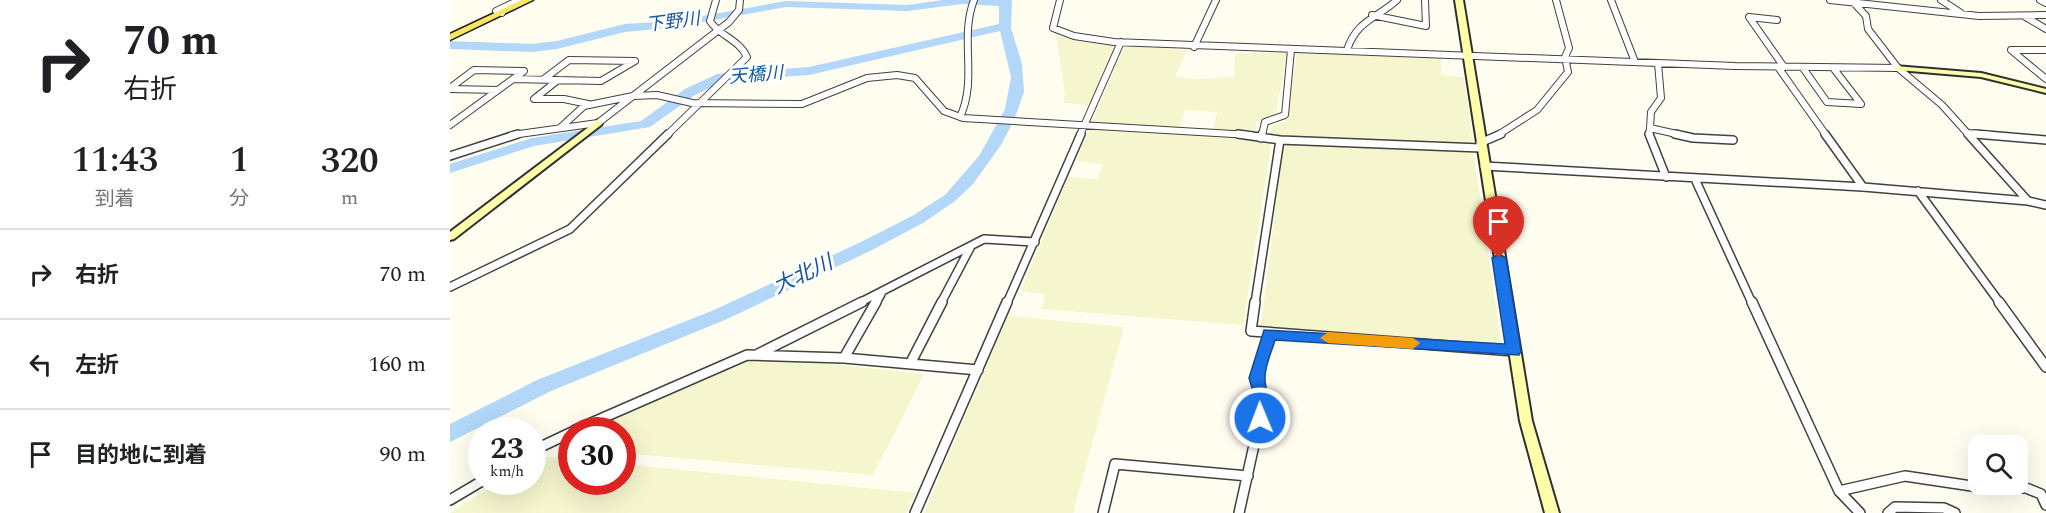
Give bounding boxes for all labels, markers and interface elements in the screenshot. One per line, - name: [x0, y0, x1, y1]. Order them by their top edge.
- water label: 下野川: [645, 5, 703, 39]
- text: 70 m: [123, 10, 218, 73]
- icon: right: [24, 24, 102, 102]
- water label: 天橋川: [728, 59, 786, 91]
- text: 右折: [123, 69, 177, 111]
- text: 11:43: [71, 133, 158, 188]
- text: 1: [230, 133, 249, 188]
- text: 320: [321, 134, 379, 189]
- text: m: [341, 183, 358, 213]
- text: 到着: [95, 184, 135, 214]
- text: 分: [229, 184, 249, 214]
- pin: [1473, 196, 1524, 258]
- icon: arrive: [1482, 205, 1515, 238]
- water label: 大北川: [768, 246, 840, 303]
- icon: right: [24, 258, 57, 291]
- text: 70 m: [380, 258, 426, 291]
- text: 右折: [75, 259, 119, 292]
- icon: left: [24, 348, 57, 381]
- text: 160 m: [369, 348, 426, 381]
- text: 左折: [75, 349, 119, 382]
- position arrow: [1228, 386, 1292, 450]
- speed limit sign: 30: [558, 417, 636, 495]
- text: 23: [490, 426, 524, 472]
- map controls: [1968, 435, 2028, 495]
- button: search: [1968, 435, 2028, 495]
- icon: arrive: [24, 438, 57, 471]
- text: 90 m: [380, 438, 426, 471]
- text: 目的地に到着: [75, 439, 207, 472]
- text: km/h: [490, 460, 524, 483]

